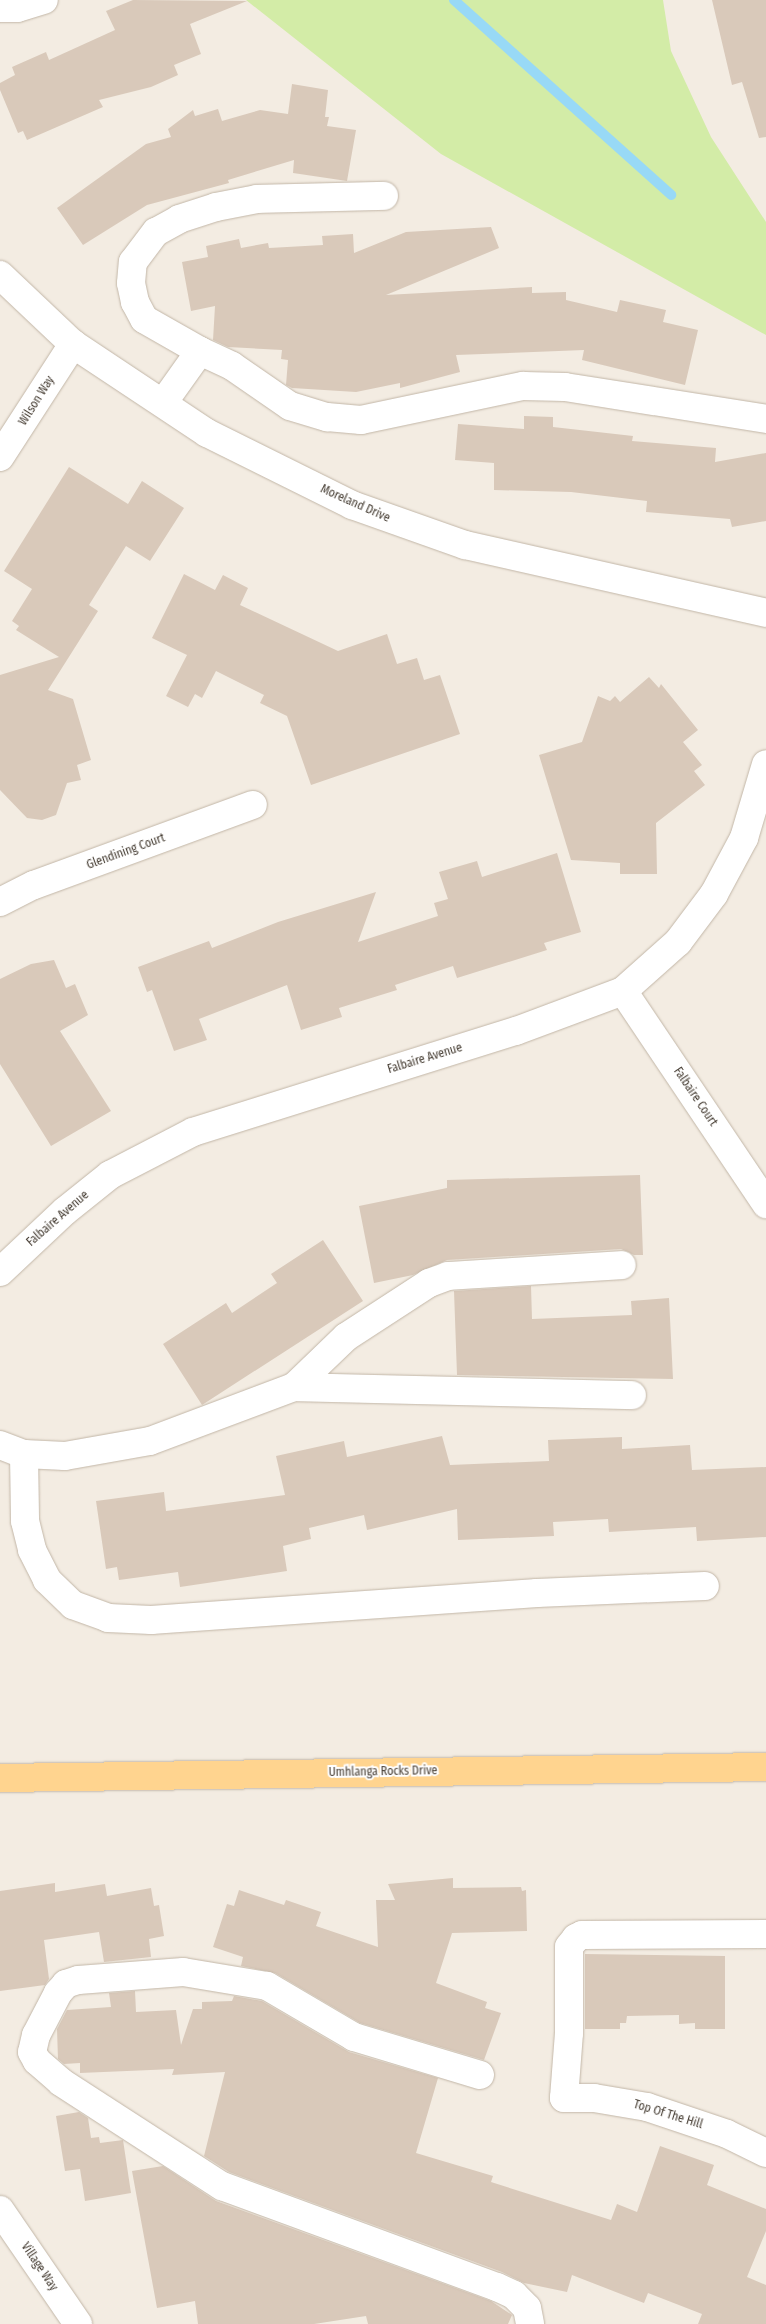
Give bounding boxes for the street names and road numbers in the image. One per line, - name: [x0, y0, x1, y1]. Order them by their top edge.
- street label: Wilson Way: [16, 374, 58, 428]
- street label: Moreland Drive: [318, 482, 392, 526]
- street label: Glendining Court: [85, 831, 167, 873]
- street label: Falbaire Avenue: [386, 1041, 464, 1077]
- street label: Falbaire Court: [670, 1065, 720, 1129]
- street label: Falbaire Avenue: [24, 1188, 92, 1250]
- street label: Umhlanga Rocks Drive: [329, 1764, 437, 1780]
- street label: Top Of The Hill: [632, 2098, 704, 2132]
- street label: Village Way: [18, 2240, 60, 2294]

